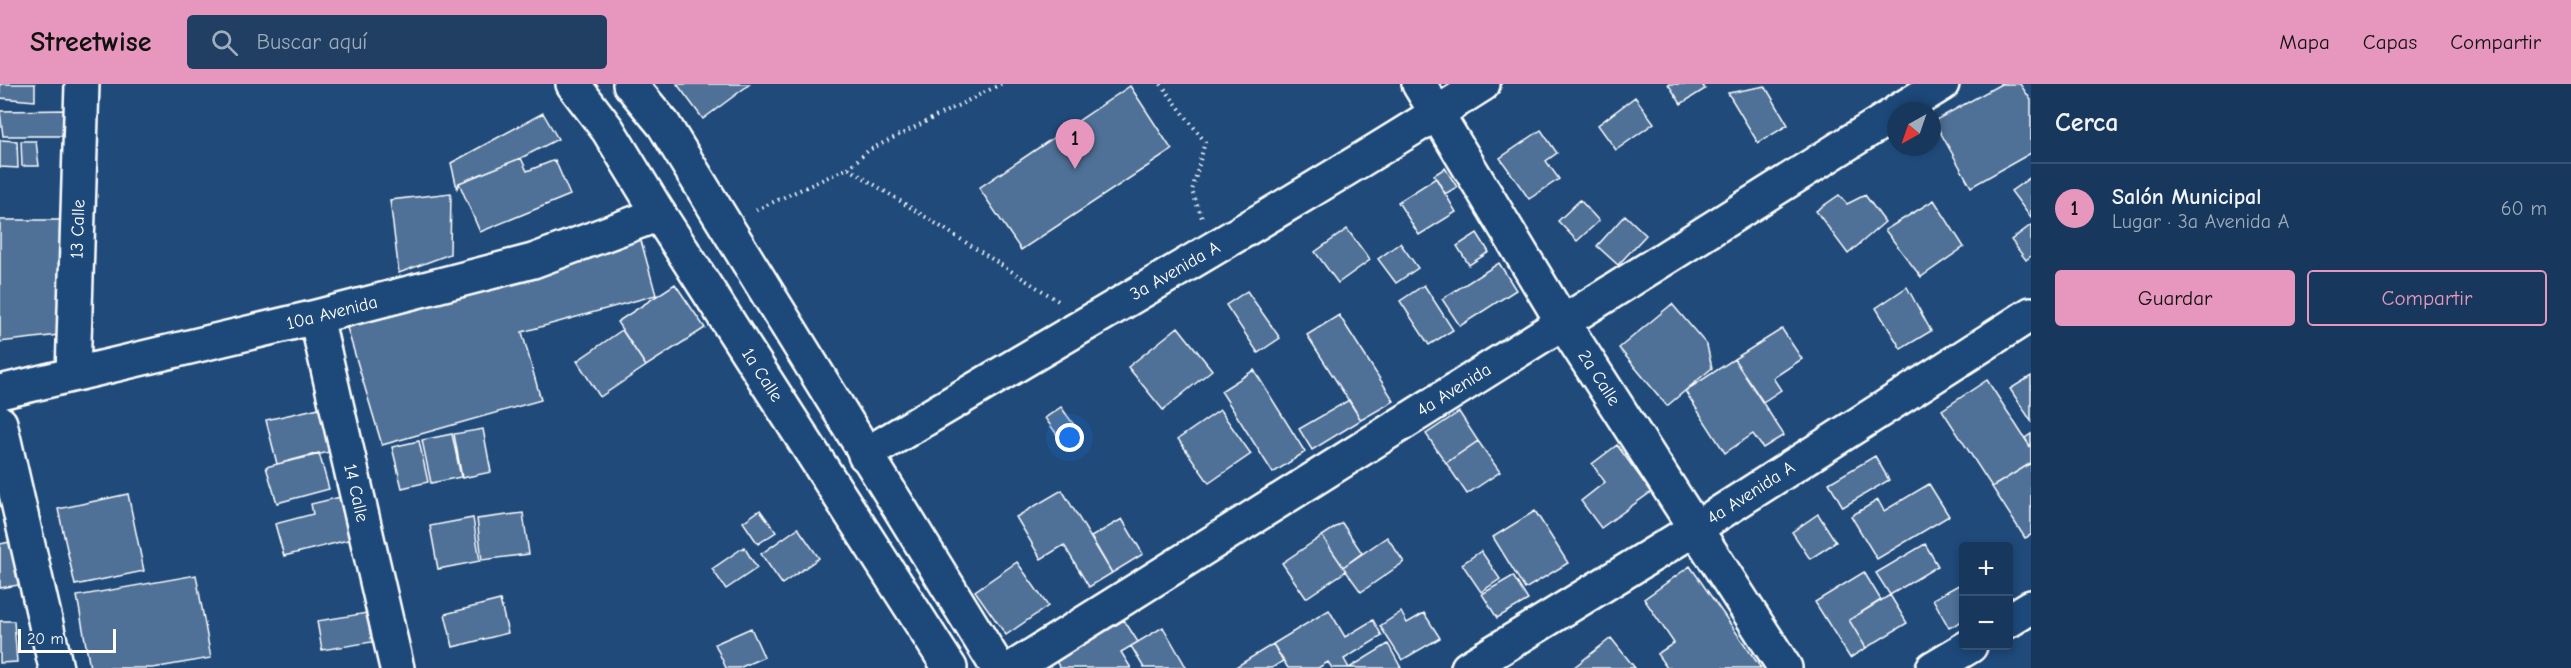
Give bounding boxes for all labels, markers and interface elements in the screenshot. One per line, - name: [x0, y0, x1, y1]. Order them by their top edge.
- search box: [187, 15, 607, 69]
- text: Streetwise: [30, 26, 151, 58]
- icon: search: [208, 26, 241, 59]
- text: Buscar aquí: [256, 29, 367, 55]
- text: Mapa: [2279, 30, 2330, 54]
- text: Capas: [2363, 30, 2417, 54]
- text: Compartir: [2450, 30, 2541, 54]
- north arrow: [1887, 102, 1941, 156]
- text: Cerca: [2055, 108, 2119, 138]
- pin: 1: [1056, 120, 1094, 169]
- text: Salón Municipal: [2112, 184, 2261, 210]
- text: 1: [2071, 197, 2078, 220]
- text: 60 m: [2501, 197, 2547, 220]
- street label: 13 Calle: [66, 199, 90, 259]
- text: Lugar · 3a Avenida A: [2112, 210, 2289, 233]
- street label: 3a Avenida A: [1126, 237, 1224, 305]
- button: Guardar: [2055, 270, 2295, 326]
- button: Compartir: [2307, 270, 2547, 326]
- street label: 10a Avenida: [284, 292, 380, 334]
- street label: 1a Calle: [737, 344, 787, 406]
- street label: 2a Calle: [1573, 346, 1625, 410]
- street label: 4a Avenida: [1413, 359, 1495, 421]
- your location: [1055, 423, 1084, 452]
- street label: 4a Avenida A: [1703, 457, 1799, 529]
- street label: 14 Calle: [339, 462, 373, 524]
- map controls: [1959, 542, 2013, 650]
- button: +: [1959, 542, 2013, 596]
- button: −: [1959, 596, 2013, 650]
- scale bar: [18, 626, 116, 654]
- text: 20 m: [27, 630, 64, 648]

